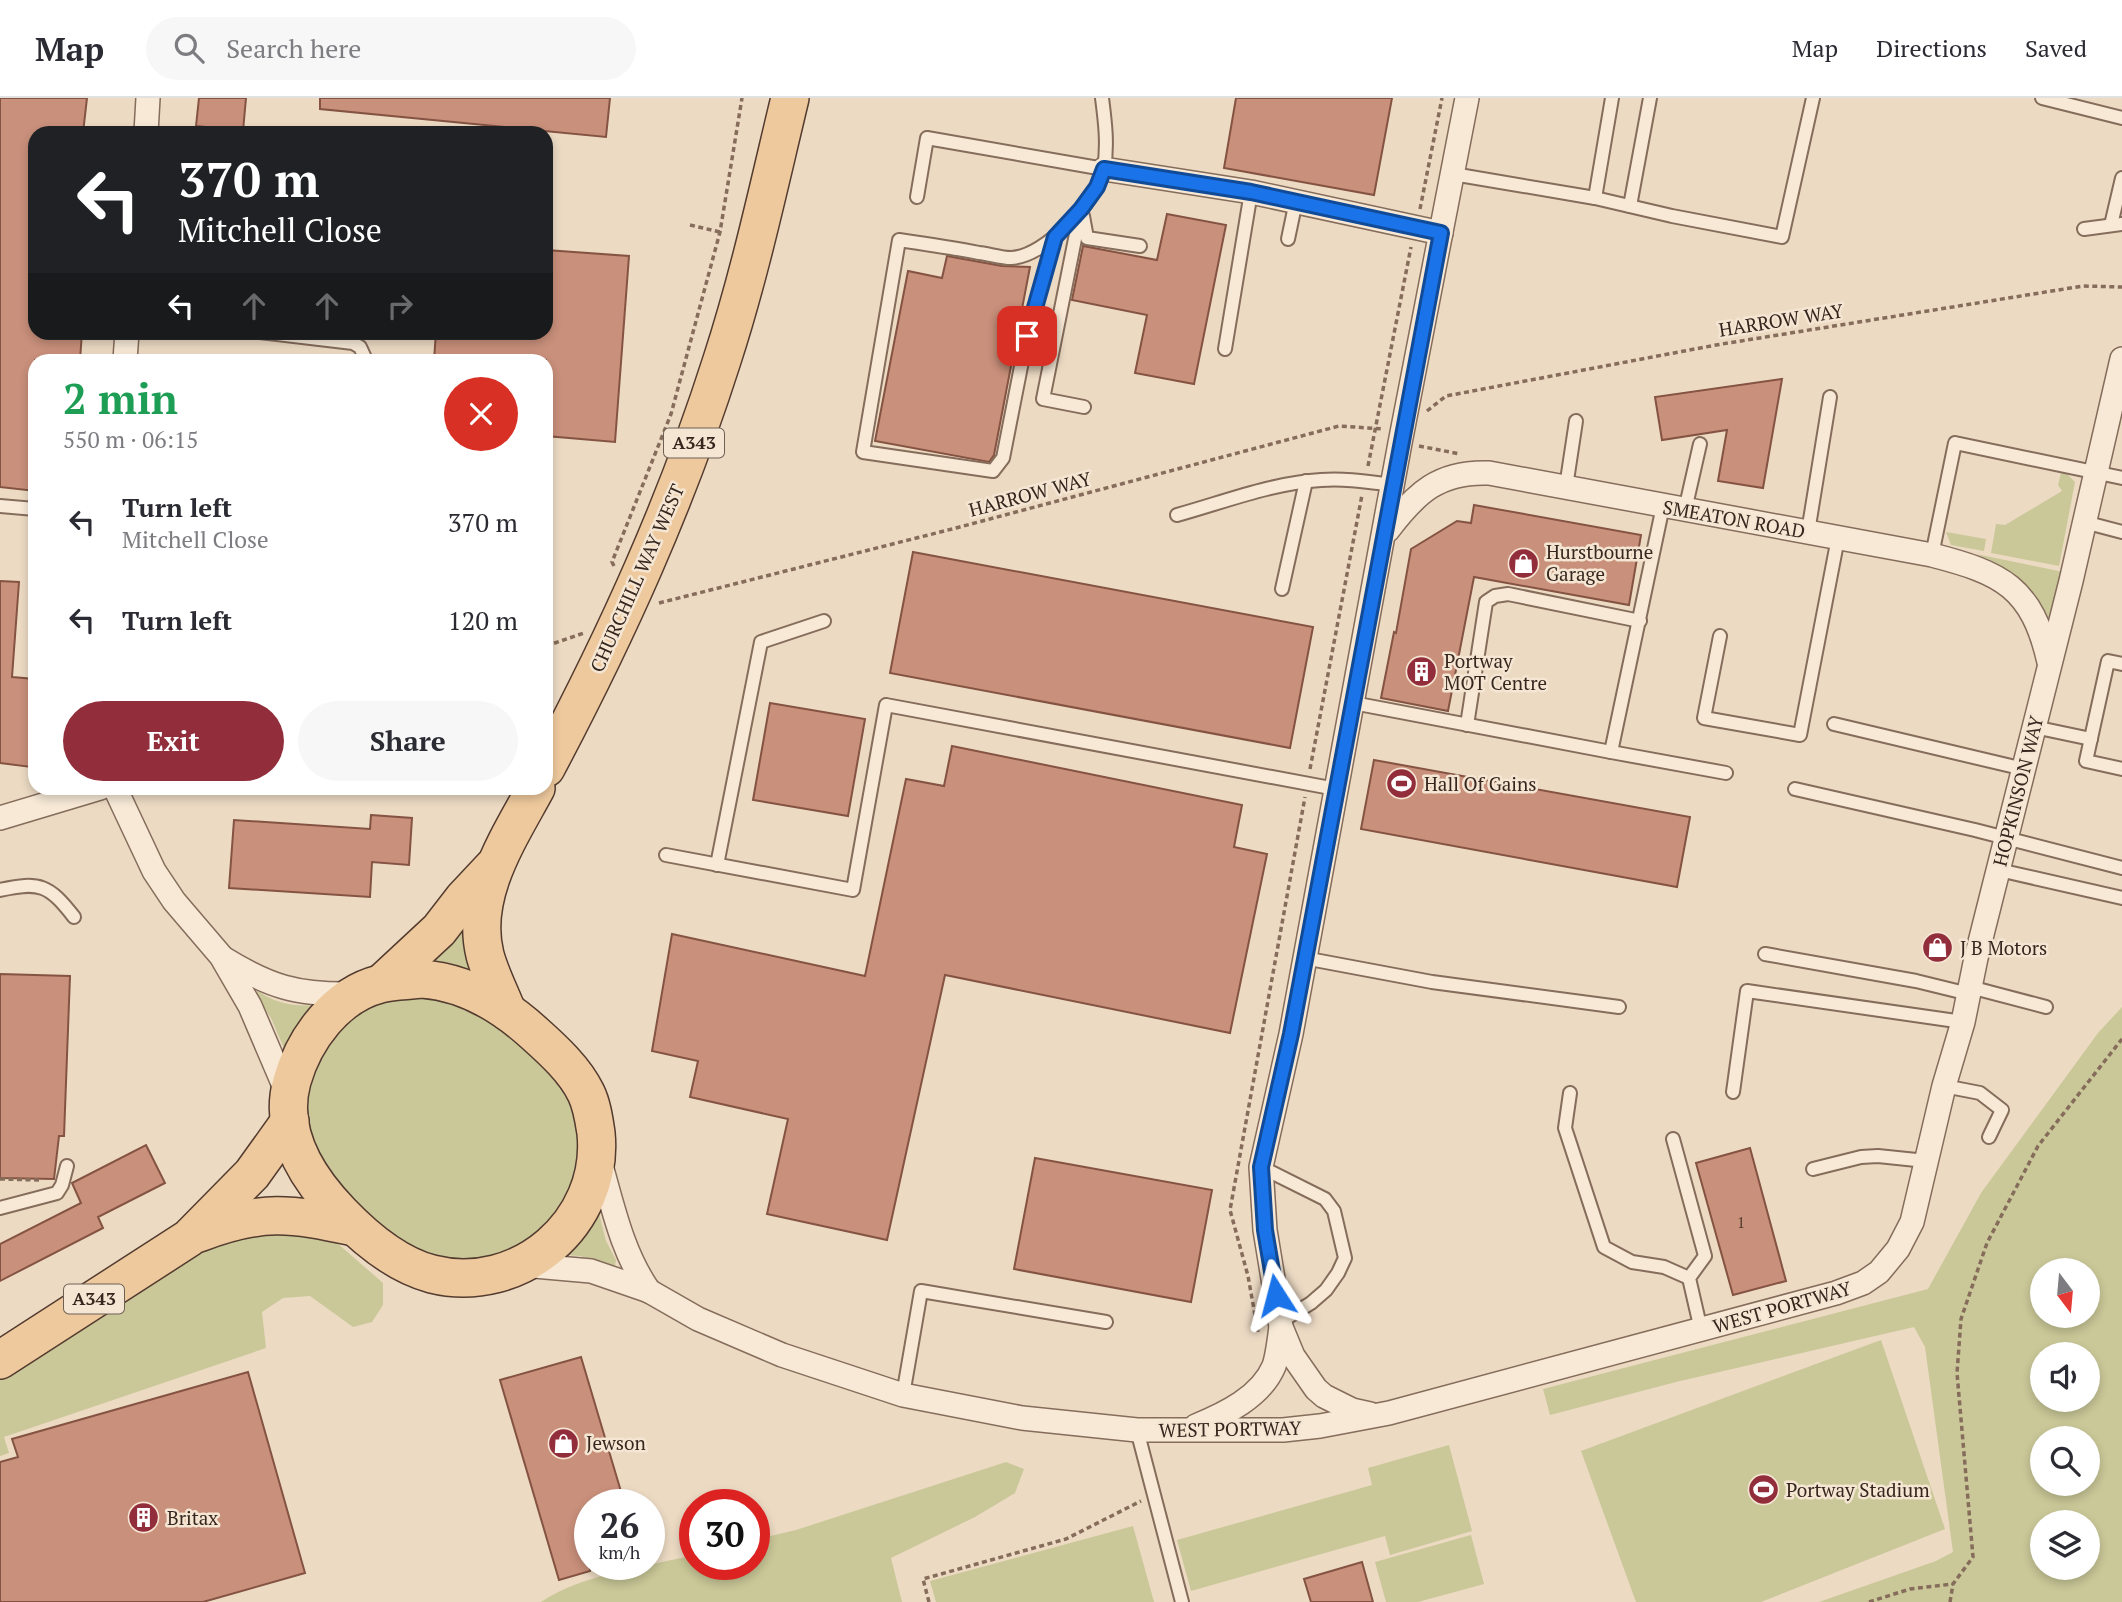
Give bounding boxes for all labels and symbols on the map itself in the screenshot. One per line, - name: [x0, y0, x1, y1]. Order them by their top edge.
- street label: HARROW WAY: [1717, 297, 1846, 342]
- pin: [997, 306, 1057, 366]
- road number: A343: [664, 428, 724, 458]
- street label: HARROW WAY: [966, 465, 1095, 522]
- street label: CHURCHILL WAY WEST: [584, 480, 689, 676]
- street label: SMEATON ROAD: [1661, 494, 1807, 543]
- place label: Hurstbourne Garage: [1546, 539, 1653, 586]
- shop icon: Hurstbourne Garage: [1506, 546, 1540, 580]
- place label: Portway MOT Centre: [1444, 648, 1547, 695]
- building icon: Portway MOT Centre: [1404, 655, 1438, 689]
- street label: HOPKINSON WAY: [1987, 712, 2048, 869]
- sports icon: Hall Of Gains: [1384, 767, 1418, 801]
- place label: Hall Of Gains: [1424, 771, 1537, 796]
- shop icon: J B Motors: [1920, 931, 1954, 965]
- place label: J B Motors: [1960, 935, 2047, 960]
- house number: 1: [1737, 1211, 1745, 1233]
- position arrow: [1239, 1258, 1313, 1332]
- north arrow: [2030, 1258, 2100, 1328]
- street label: WEST PORTWAY: [1710, 1275, 1855, 1338]
- road number: A343: [64, 1284, 124, 1314]
- street label: WEST PORTWAY: [1158, 1415, 1302, 1442]
- shop icon: Jewson: [546, 1426, 580, 1460]
- place label: Jewson: [586, 1430, 646, 1455]
- sports icon: Portway Stadium: [1746, 1473, 1780, 1507]
- place label: Portway Stadium: [1786, 1477, 1930, 1502]
- speed limit sign: 30: [679, 1489, 770, 1580]
- building icon: Britax: [127, 1501, 161, 1535]
- place label: Britax: [167, 1505, 218, 1530]

